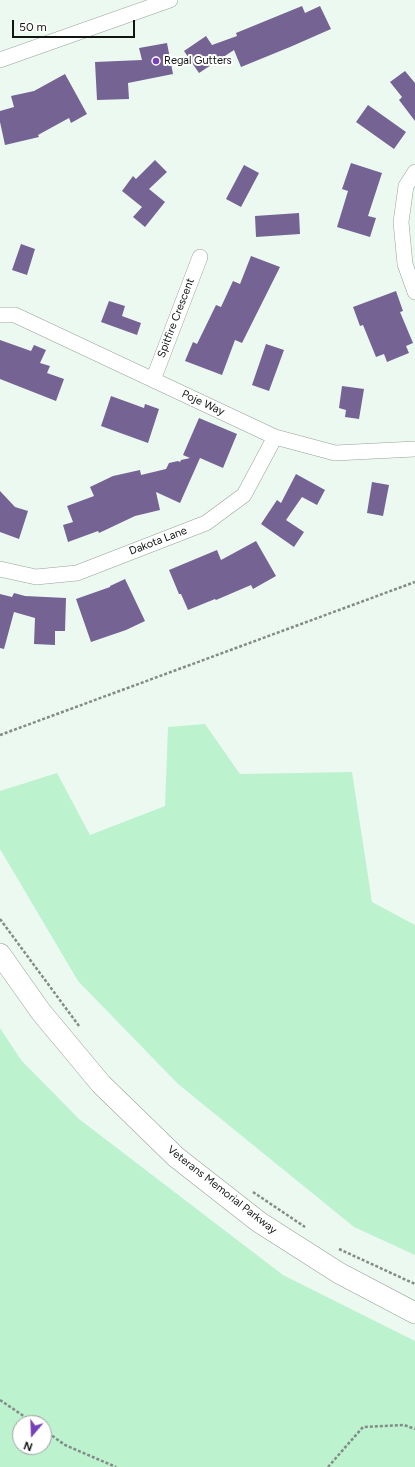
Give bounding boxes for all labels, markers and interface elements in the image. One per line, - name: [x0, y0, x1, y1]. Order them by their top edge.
- scale bar: [14, 12, 137, 38]
- text: 50 m: [19, 20, 47, 34]
- place label: Regal Gutters: [164, 54, 232, 68]
- marker: Regal Gutters: [151, 56, 161, 66]
- street label: Spitfire Crescent: [155, 276, 197, 360]
- street label: Poje Way: [179, 387, 227, 419]
- street label: Dakota Lane: [127, 524, 189, 558]
- street label: Veterans Memorial Parkway: [165, 1143, 279, 1237]
- north arrow: [12, 1415, 52, 1455]
- text: N: [22, 1438, 34, 1453]

